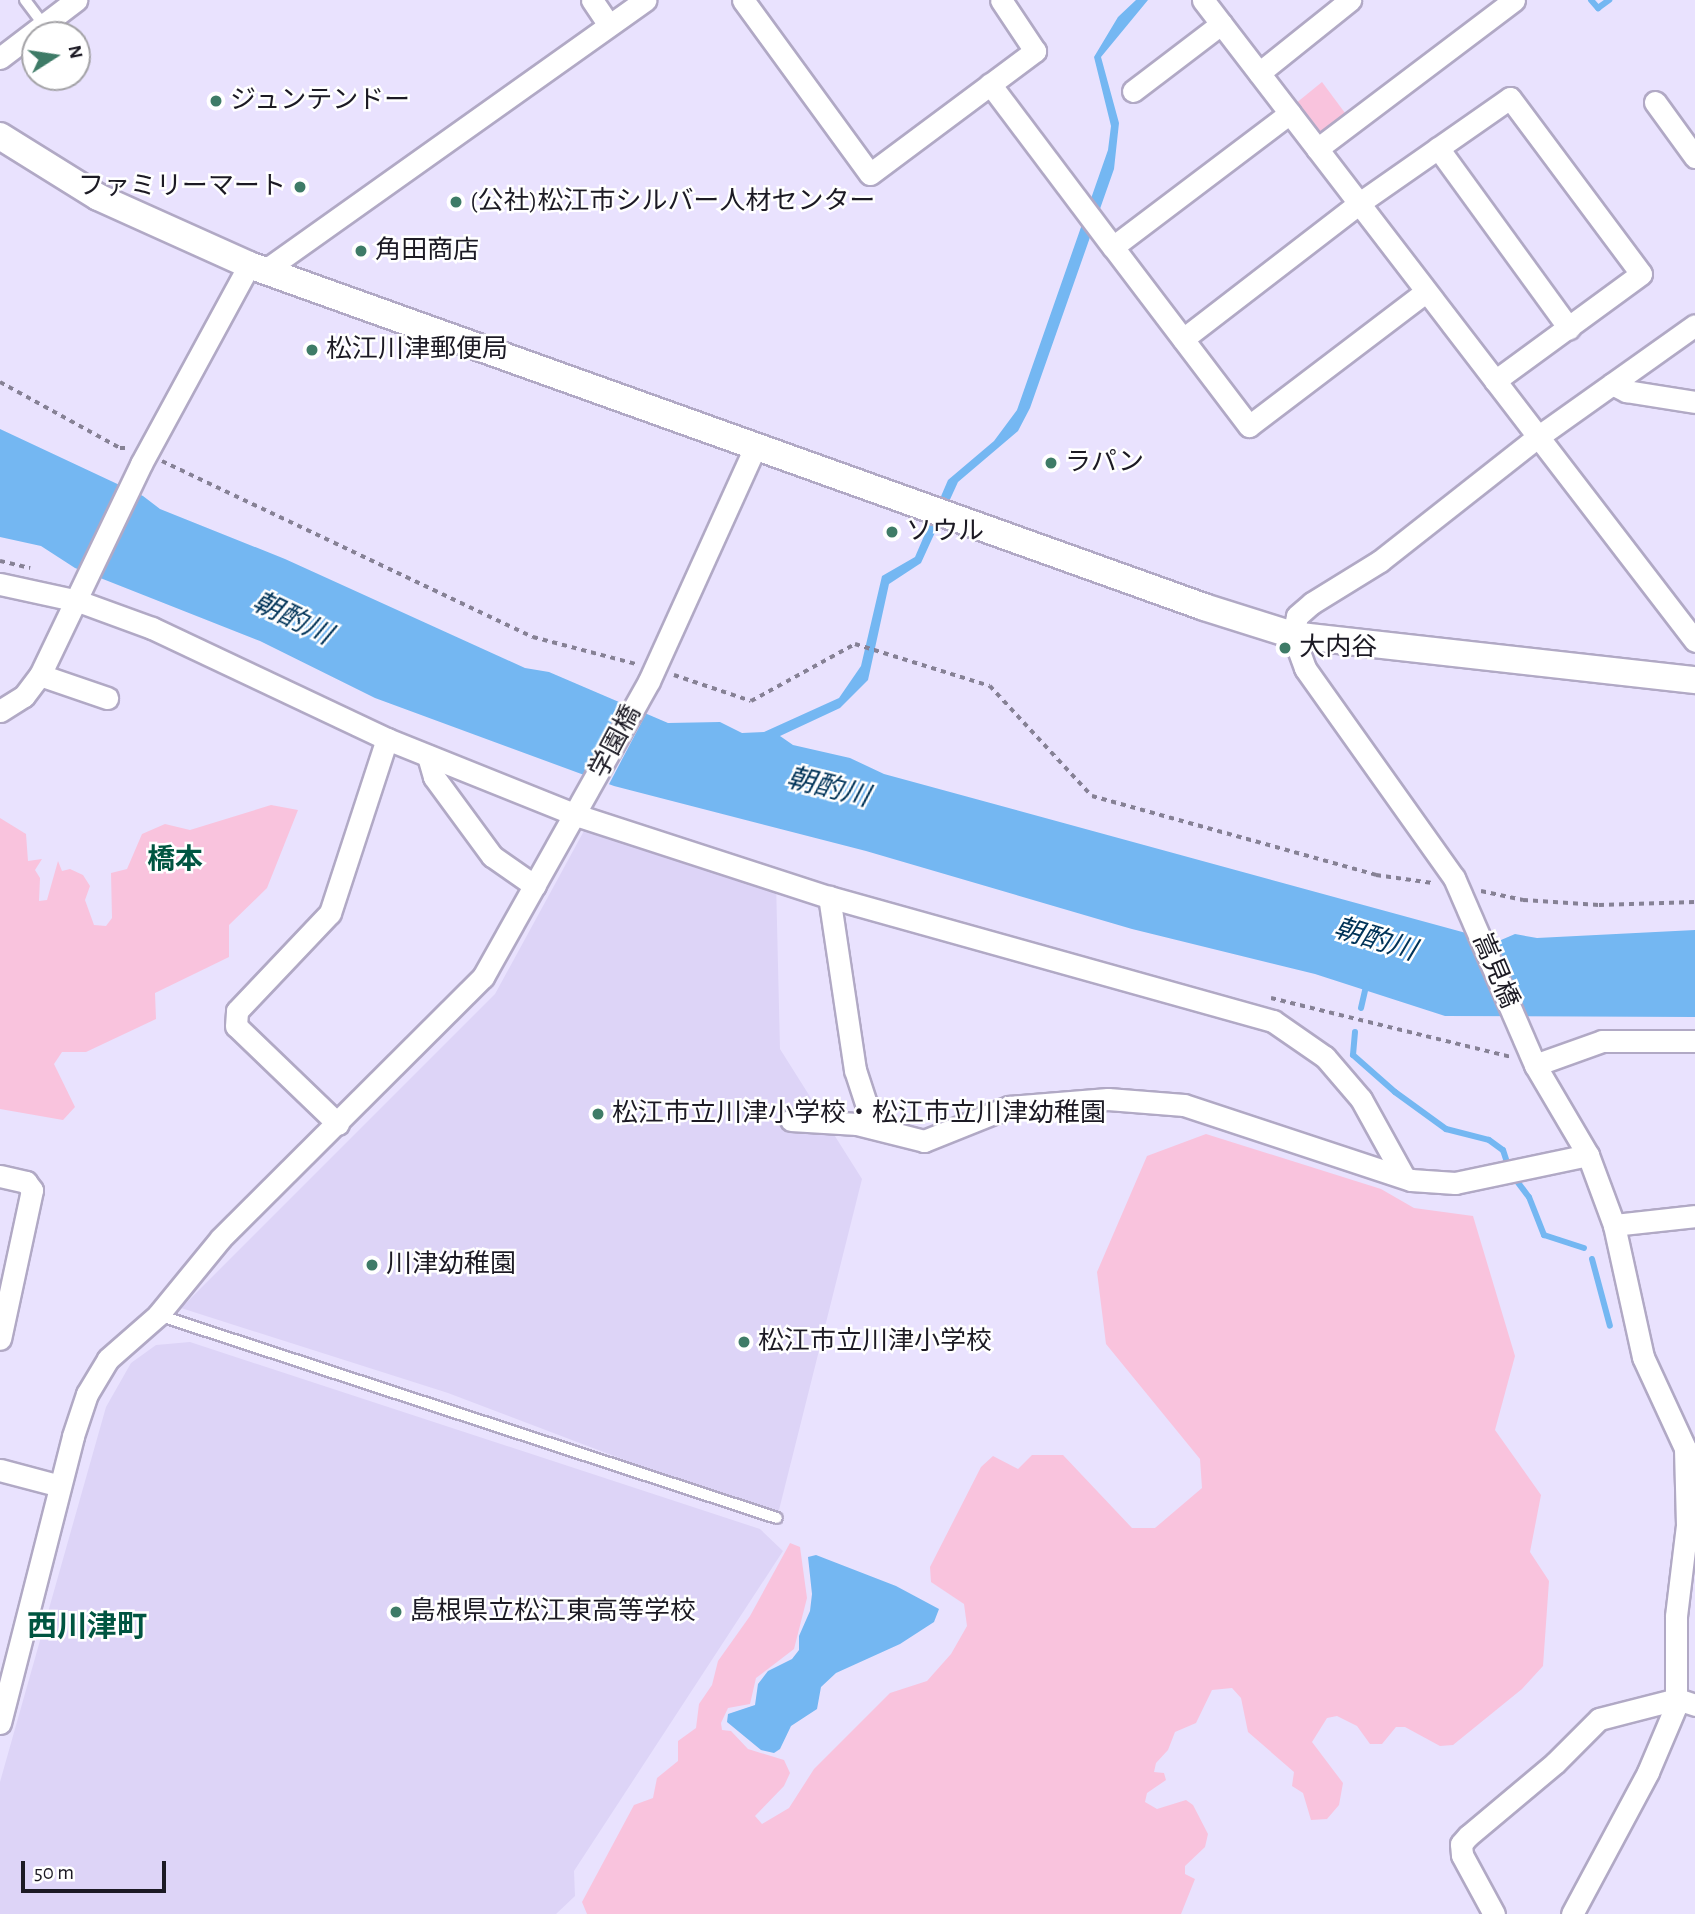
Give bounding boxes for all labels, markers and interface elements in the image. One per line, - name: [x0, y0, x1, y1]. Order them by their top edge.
- north arrow: [21, 21, 91, 91]
- text: N: [64, 44, 86, 60]
- place label: ジュンテンドー: [230, 85, 412, 117]
- marker: ジュンテンドー: [208, 93, 224, 109]
- place label: ファミリーマート: [78, 171, 286, 203]
- marker: ファミリーマート: [292, 179, 308, 195]
- place label: (公社)松江市シルバー人材センター: [470, 186, 875, 218]
- marker: (公社)松江市シルバー人材センター: [448, 194, 464, 210]
- place label: 角田商店: [375, 235, 479, 267]
- marker: 角田商店: [353, 243, 369, 259]
- place label: 松江川津郵便局: [326, 334, 508, 366]
- marker: 松江川津郵便局: [304, 342, 320, 358]
- place label: ラパン: [1065, 447, 1143, 479]
- marker: ラパン: [1043, 455, 1059, 471]
- place label: ソウル: [906, 516, 984, 548]
- marker: ソウル: [884, 524, 900, 540]
- water label: 朝酌川: [247, 585, 337, 653]
- place label: 大内谷: [1299, 632, 1377, 664]
- marker: 大内谷: [1277, 640, 1293, 656]
- street label: 学園橋: [584, 700, 648, 784]
- water label: 朝酌川: [783, 762, 873, 814]
- district label: 橋本: [147, 843, 203, 877]
- water label: 朝酌川: [1330, 912, 1420, 968]
- street label: 嵩見橋: [1465, 929, 1525, 1013]
- place label: 松江市立川津小学校・松江市立川津幼稚園: [612, 1098, 1106, 1130]
- marker: 松江市立川津小学校・松江市立川津幼稚園: [590, 1106, 606, 1122]
- place label: 川津幼稚園: [386, 1249, 516, 1281]
- marker: 川津幼稚園: [364, 1257, 380, 1273]
- place label: 松江市立川津小学校: [758, 1326, 992, 1358]
- marker: 松江市立川津小学校: [736, 1334, 752, 1350]
- place label: 島根県立松江東高等学校: [410, 1596, 696, 1628]
- marker: 島根県立松江東高等学校: [388, 1604, 404, 1620]
- district label: 西川津町: [27, 1609, 147, 1645]
- scale bar: [24, 1848, 170, 1892]
- text: 50 m: [34, 1862, 74, 1883]

